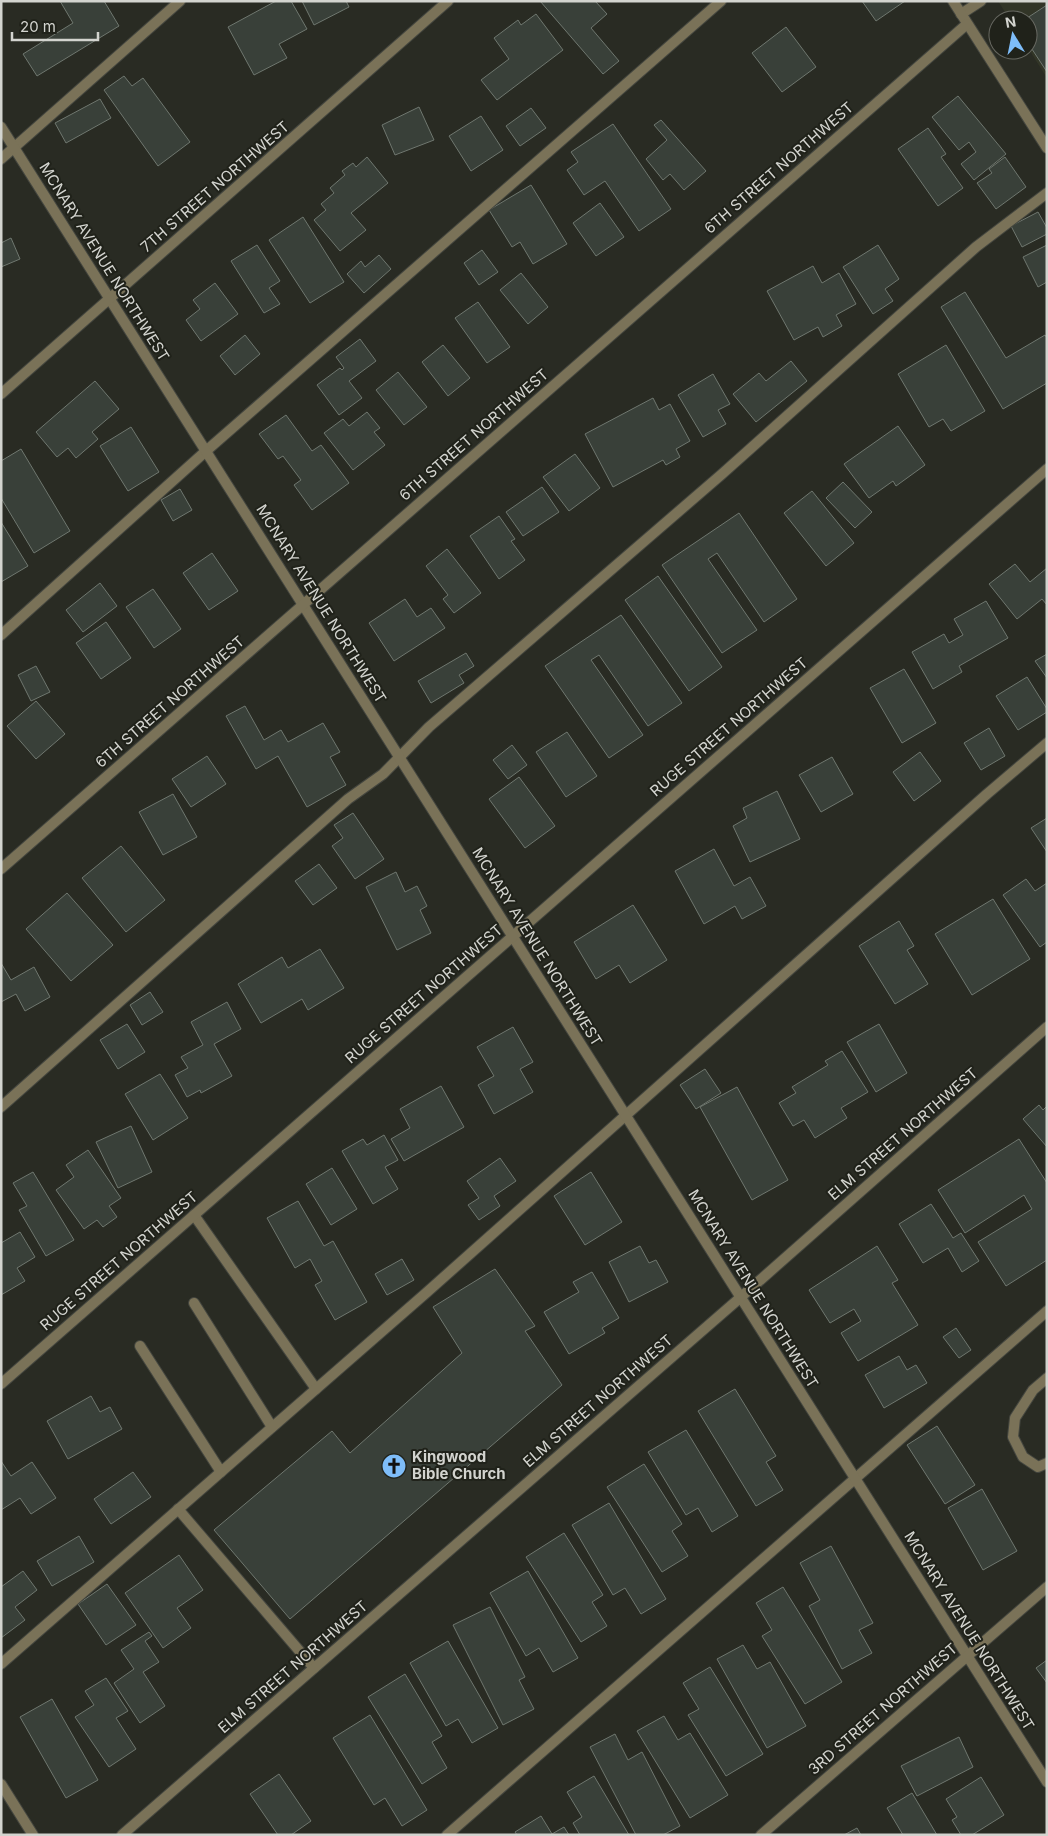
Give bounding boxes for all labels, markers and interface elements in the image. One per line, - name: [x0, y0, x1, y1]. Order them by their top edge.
- scale bar: [12, 10, 99, 42]
- north arrow: [988, 10, 1038, 60]
- text: N: [1004, 12, 1017, 31]
- text: 20 m: [20, 17, 56, 36]
- street label: 6TH STREET NORTHWEST: [700, 98, 857, 238]
- street label: 7TH STREET NORTHWEST: [136, 117, 293, 256]
- street label: MCNARY AVENUE NORTHWEST: [35, 159, 174, 365]
- street label: 6TH STREET NORTHWEST: [395, 365, 552, 505]
- street label: MCNARY AVENUE NORTHWEST: [252, 501, 391, 707]
- street label: 6TH STREET NORTHWEST: [91, 632, 248, 772]
- street label: RUGE STREET NORTHWEST: [646, 653, 811, 800]
- street label: MCNARY AVENUE NORTHWEST: [468, 844, 607, 1050]
- street label: RUGE STREET NORTHWEST: [341, 920, 506, 1067]
- street label: ELM STREET NORTHWEST: [824, 1063, 982, 1204]
- street label: MCNARY AVENUE NORTHWEST: [684, 1186, 823, 1392]
- street label: RUGE STREET NORTHWEST: [36, 1187, 201, 1334]
- street label: ELM STREET NORTHWEST: [519, 1330, 677, 1471]
- place label: Kingwood Bible Church: [412, 1447, 506, 1483]
- church icon: Kingwood Bible Church: [381, 1453, 407, 1479]
- street label: MCNARY AVENUE NORTHWEST: [900, 1528, 1039, 1734]
- street label: ELM STREET NORTHWEST: [214, 1596, 372, 1737]
- street label: 3RD STREET NORTHWEST: [804, 1639, 961, 1779]

